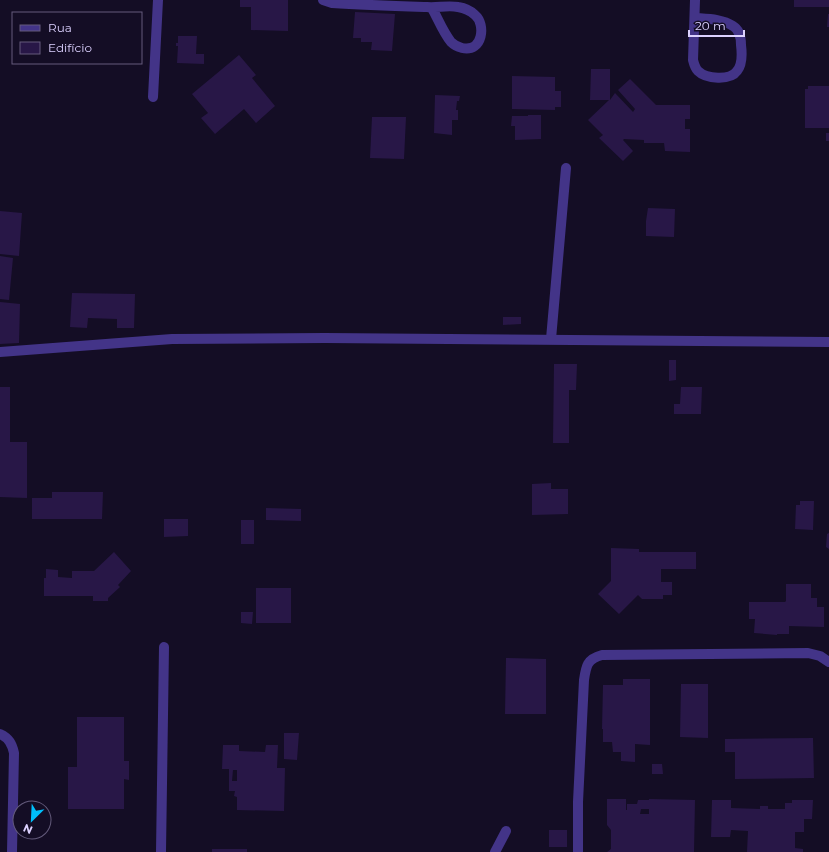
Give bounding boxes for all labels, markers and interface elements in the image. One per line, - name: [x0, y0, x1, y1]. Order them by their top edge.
- legend: [12, 12, 142, 64]
- scale bar: [689, 12, 744, 38]
- text: 20 m: [695, 18, 726, 33]
- text: Rua: [48, 20, 72, 35]
- text: Edifício: [48, 40, 92, 55]
- north arrow: [12, 800, 52, 840]
- text: N: [21, 821, 35, 837]

